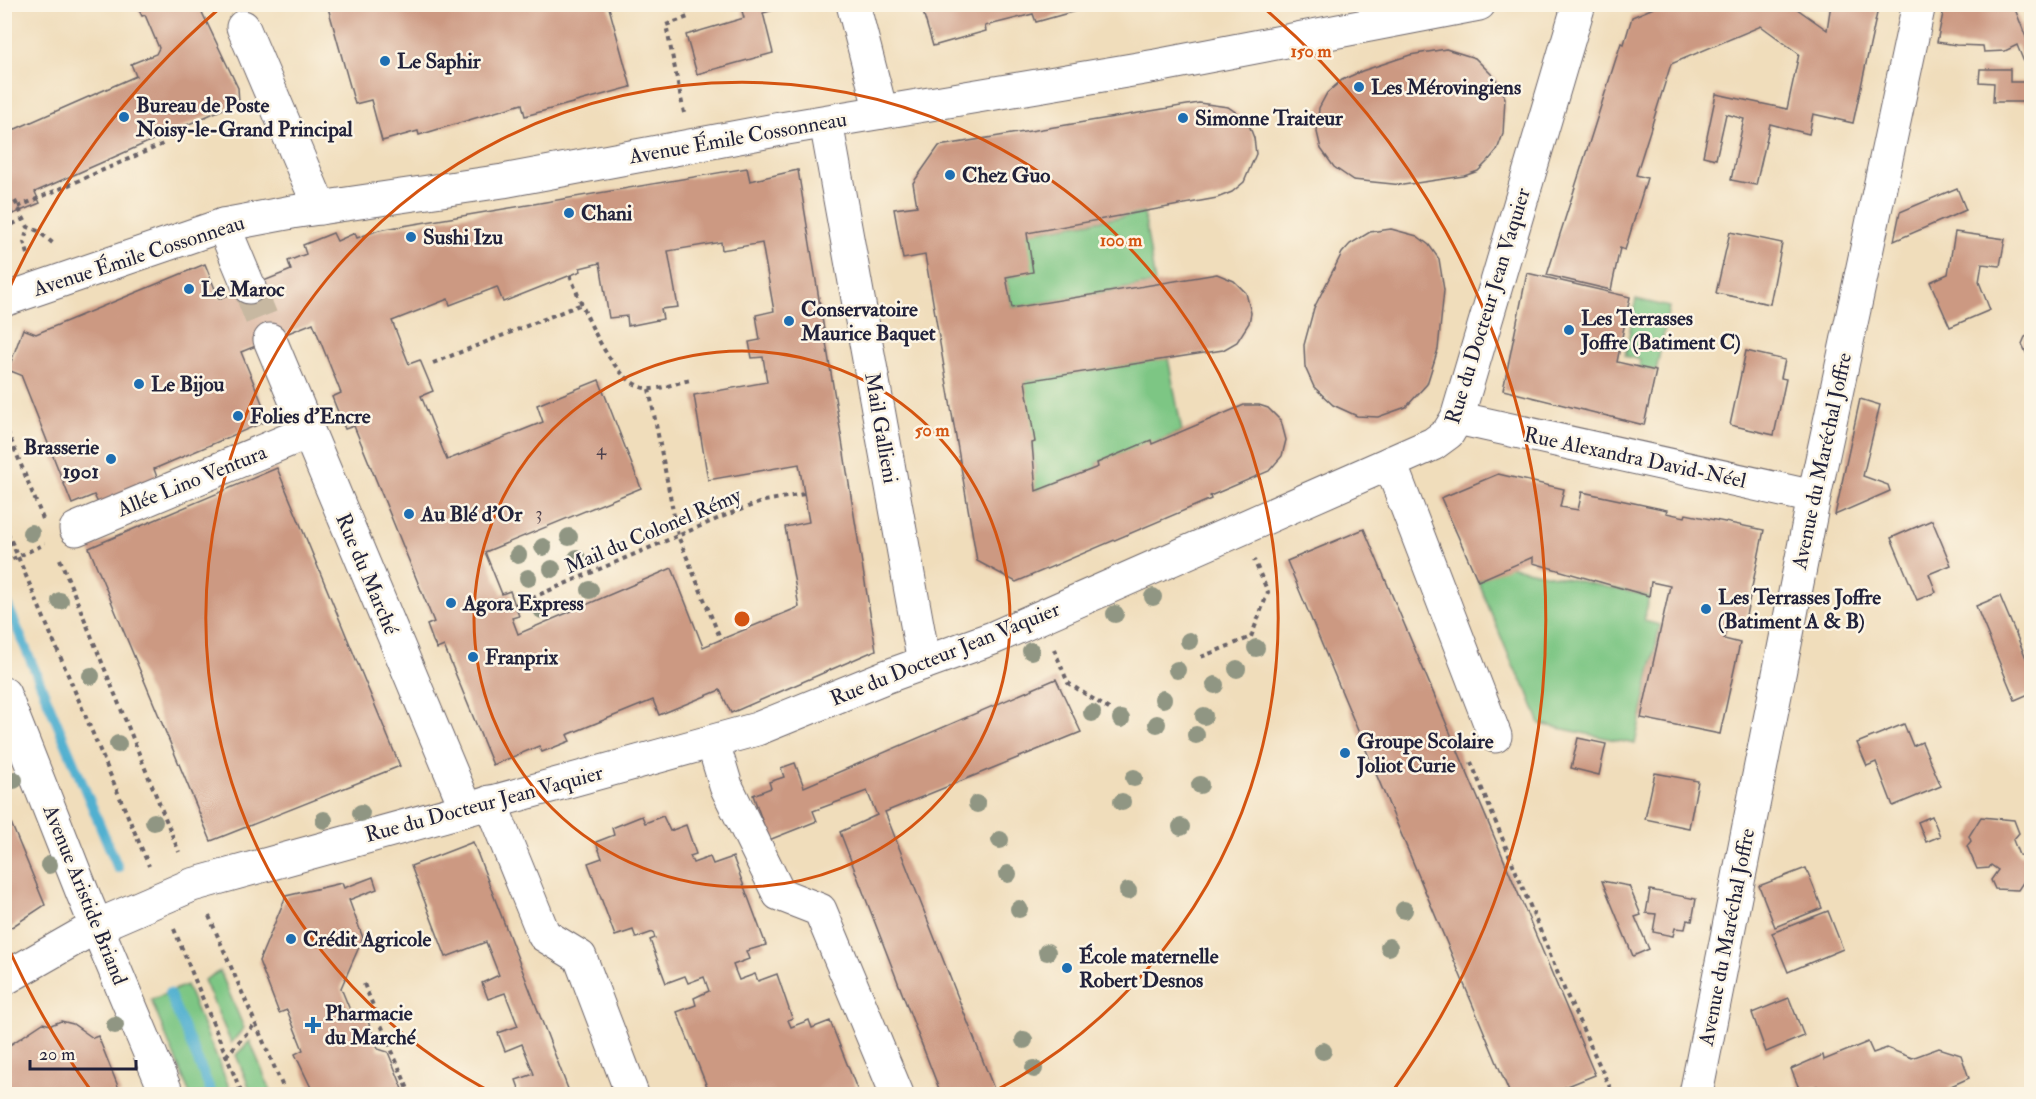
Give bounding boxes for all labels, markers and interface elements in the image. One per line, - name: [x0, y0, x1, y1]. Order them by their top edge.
- text: 150 m: [1290, 40, 1333, 63]
- place label: Le Saphir: [397, 48, 482, 75]
- marker: Le Saphir: [378, 54, 392, 68]
- place label: Les Mérovingiens: [1371, 74, 1521, 101]
- marker: Les Mérovingiens: [1352, 80, 1366, 94]
- place label: Bureau de Poste Noisy-le-Grand Principal: [135, 92, 353, 143]
- place label: Simonne Traiteur: [1195, 105, 1344, 132]
- street label: Avenue Émile Cossonneau: [626, 106, 849, 171]
- marker: Bureau de Poste Noisy-le-Grand Principal: [117, 110, 131, 124]
- marker: Simonne Traiteur: [1176, 111, 1190, 125]
- place label: Chez Guo: [962, 162, 1050, 189]
- marker: Chez Guo: [943, 168, 957, 182]
- street label: Rue du Docteur Jean Vaquier: [1439, 185, 1537, 427]
- place label: Chani: [581, 200, 633, 227]
- marker: Chani: [562, 206, 576, 220]
- street label: Avenue Émile Cossonneau: [29, 209, 248, 303]
- place label: Sushi Izu: [423, 224, 503, 251]
- text: 100 m: [1100, 229, 1143, 252]
- marker: Sushi Izu: [404, 230, 418, 244]
- place label: Le Maroc: [201, 276, 285, 303]
- marker: Le Maroc: [182, 282, 196, 296]
- place label: Conservatoire Maurice Baquet: [800, 296, 936, 347]
- place label: Les Terrasses Joffre (Batiment C): [1580, 305, 1741, 356]
- marker: Conservatoire Maurice Baquet: [782, 314, 796, 328]
- marker: Les Terrasses Joffre (Batiment C): [1562, 323, 1576, 337]
- street label: Avenue du Maréchal Joffre: [1786, 350, 1858, 573]
- place label: Le Bijou: [151, 371, 225, 398]
- street label: Mail Gallieni: [858, 371, 904, 486]
- marker: Le Bijou: [132, 377, 146, 391]
- place label: Folies d'Encre: [250, 403, 371, 430]
- marker: Folies d'Encre: [231, 409, 245, 423]
- text: 50 m: [915, 419, 950, 442]
- street label: Rue Alexandra David-Néel: [1521, 421, 1749, 495]
- place label: Brasserie 1901: [24, 434, 99, 485]
- house number: 4: [596, 438, 607, 461]
- street label: Allée Lino Ventura: [112, 439, 271, 524]
- marker: Brasserie 1901: [104, 452, 118, 466]
- street label: Mail du Colonel Rémy: [561, 481, 746, 580]
- place label: Au Blé d'Or: [420, 501, 523, 528]
- house number: 3: [536, 502, 542, 525]
- marker: Au Blé d'Or: [402, 507, 416, 521]
- street label: Rue du Marché: [329, 509, 405, 639]
- place label: Les Terrasses Joffre (Batiment A & B): [1718, 584, 1881, 635]
- place label: Agora Express: [462, 590, 584, 617]
- street label: Rue du Docteur Jean Vaquier: [826, 595, 1064, 712]
- marker: Agora Express: [444, 596, 458, 610]
- marker: Les Terrasses Joffre (Batiment A & B): [1699, 602, 1713, 616]
- centre of rings: [732, 609, 752, 629]
- place label: Franprix: [485, 644, 559, 671]
- marker: Franprix: [466, 650, 480, 664]
- place label: Groupe Scolaire Joliot Curie: [1356, 728, 1494, 779]
- marker: Groupe Scolaire Joliot Curie: [1338, 746, 1352, 760]
- street label: Rue du Docteur Jean Vaquier: [362, 759, 606, 849]
- street label: Avenue Aristide Briand: [36, 800, 134, 990]
- street label: Avenue du Maréchal Joffre: [1692, 826, 1761, 1049]
- place label: Crédit Agricole: [303, 926, 431, 953]
- marker: Crédit Agricole: [284, 932, 298, 946]
- place label: École maternelle Robert Desnos: [1079, 943, 1219, 994]
- marker: École maternelle Robert Desnos: [1060, 961, 1074, 975]
- place label: Pharmacie du Marché: [325, 1000, 417, 1051]
- marker: Pharmacie du Marché: [306, 1018, 320, 1032]
- scale bar: [30, 1033, 136, 1071]
- text: 20 m: [39, 1043, 75, 1066]

